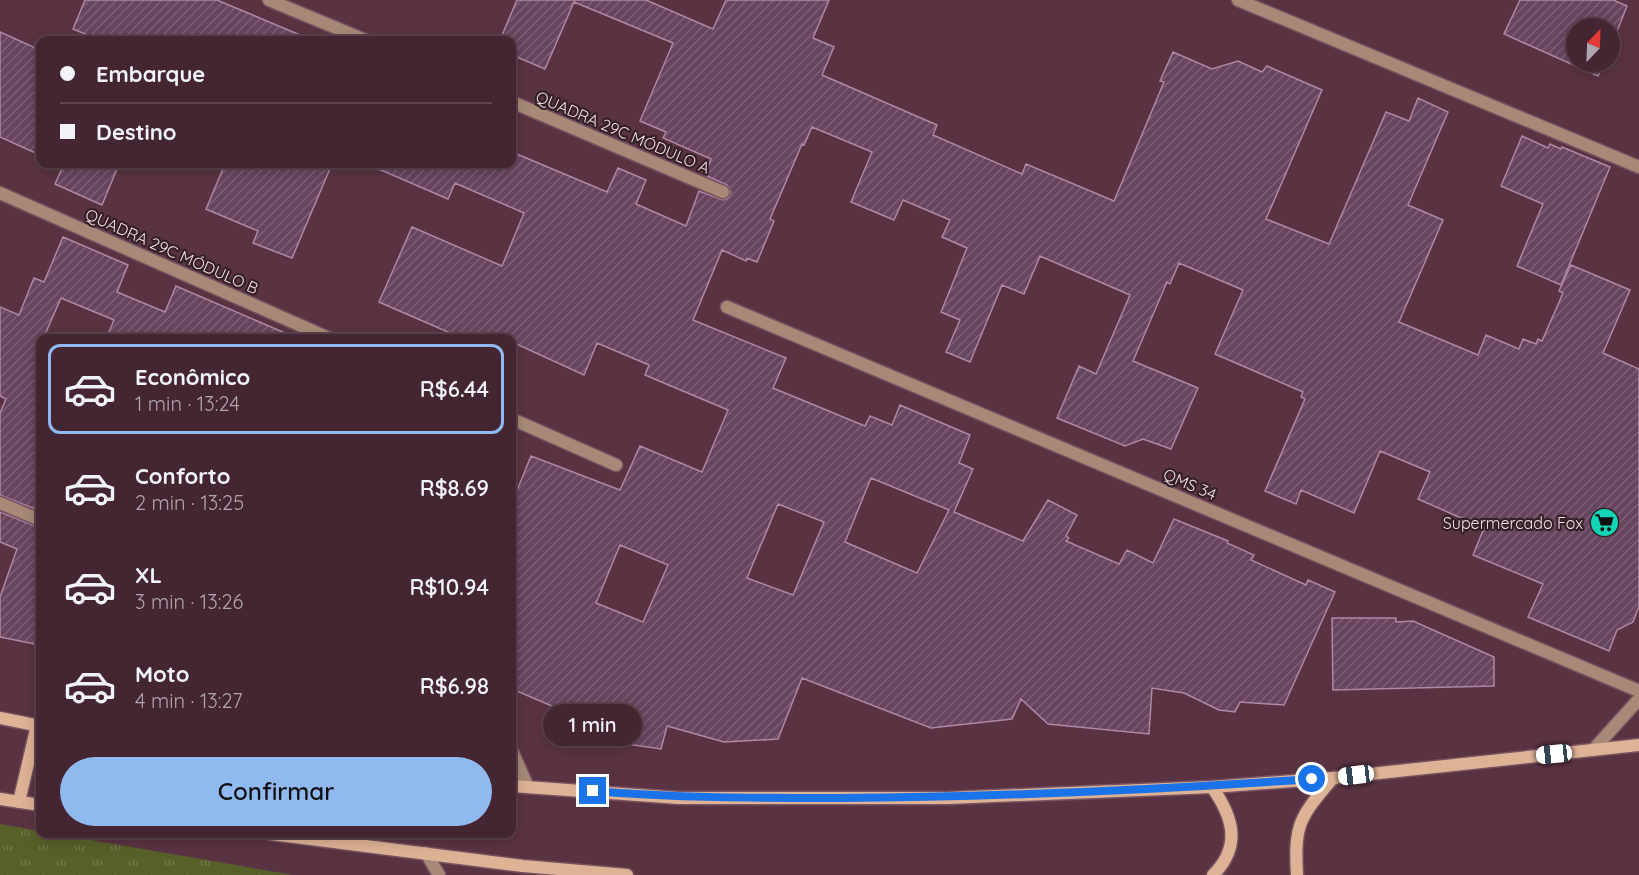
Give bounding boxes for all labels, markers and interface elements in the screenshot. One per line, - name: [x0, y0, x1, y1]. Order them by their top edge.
- north arrow: [1566, 18, 1620, 72]
- map controls: [1566, 18, 1620, 72]
- text: Embarque: [96, 60, 205, 88]
- street label: QUADRA 29C MÓDULO A: [533, 86, 713, 178]
- text: Destino: [96, 118, 177, 146]
- street label: QUADRA 29C MÓDULO B: [82, 204, 262, 298]
- icon: car: [63, 362, 117, 416]
- text: Econômico: [135, 363, 250, 391]
- text: R$6.44: [420, 375, 489, 403]
- text: 1 min · 13:24: [135, 391, 240, 416]
- icon: car: [63, 461, 117, 515]
- text: Conforto: [135, 462, 230, 490]
- street label: QMS 34: [1160, 464, 1220, 504]
- text: R$8.69: [420, 474, 489, 502]
- text: 2 min · 13:25: [135, 490, 244, 515]
- supermarket icon: Supermercado Fox: [1588, 507, 1620, 539]
- place label: Supermercado Fox: [1443, 513, 1583, 533]
- icon: car: [63, 560, 117, 614]
- text: XL: [135, 561, 162, 589]
- text: R$10.94: [409, 573, 489, 601]
- text: 3 min · 13:26: [135, 589, 243, 614]
- icon: car: [63, 659, 117, 713]
- text: Moto: [135, 660, 189, 688]
- text: R$6.98: [420, 672, 489, 700]
- text: 4 min · 13:27: [135, 688, 243, 713]
- callout: 1 min: [544, 704, 642, 746]
- text: 1 min: [569, 712, 616, 737]
- car: [1535, 743, 1573, 765]
- button: Confirmar: [60, 757, 492, 826]
- car: [1337, 764, 1375, 786]
- route start: [1298, 765, 1325, 792]
- route end: [579, 777, 606, 804]

